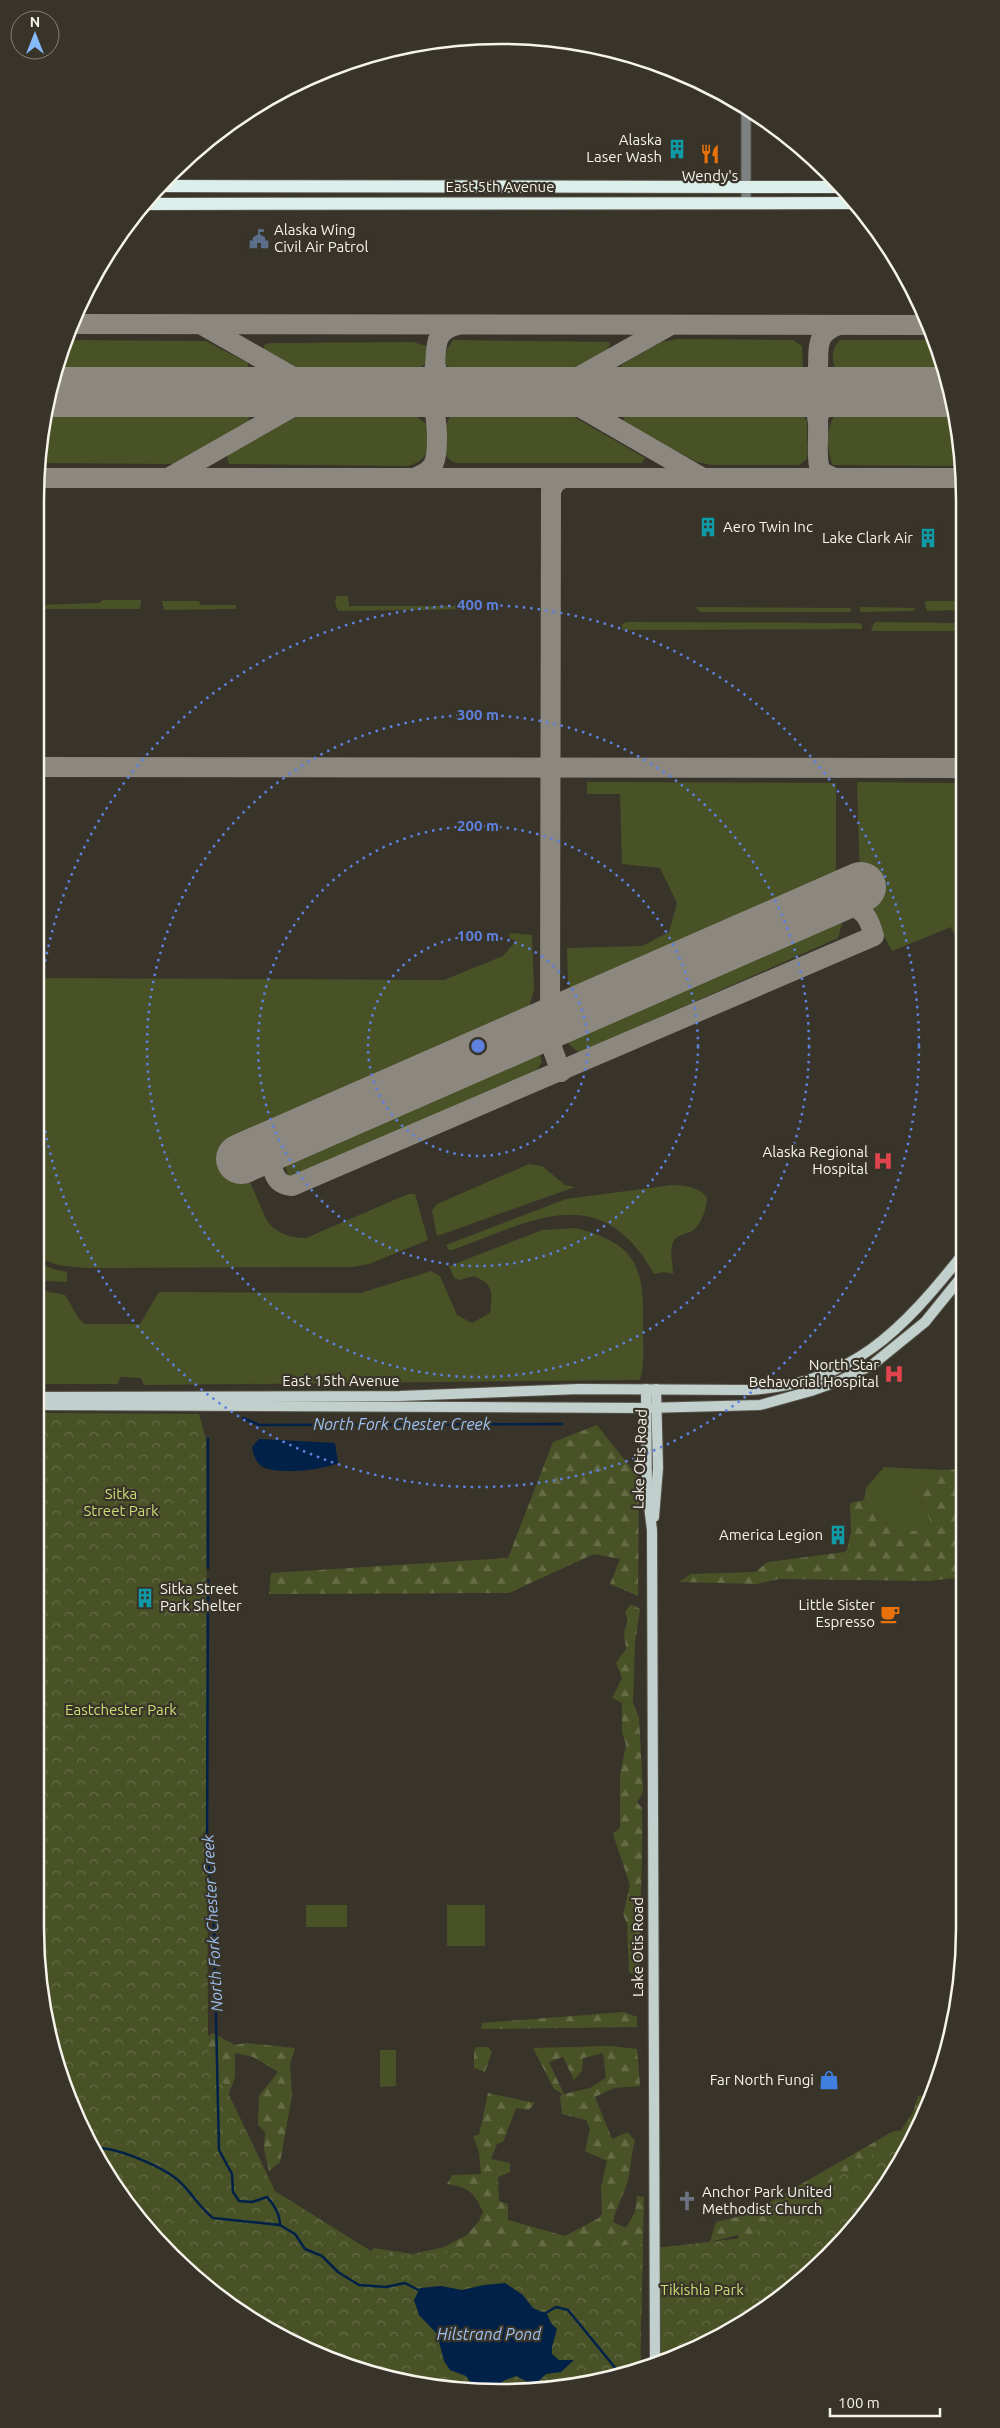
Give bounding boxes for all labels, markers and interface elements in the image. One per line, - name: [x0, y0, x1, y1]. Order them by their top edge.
- north arrow: [10, 10, 60, 60]
- text: N: [30, 14, 40, 30]
- place label: Alaska Laser Wash: [586, 131, 662, 165]
- building icon: Alaska Laser Wash: [666, 138, 688, 160]
- restaurant icon: Wendy's: [699, 143, 721, 165]
- place label: Wendy's: [682, 167, 738, 184]
- street label: East 5th Avenue: [446, 178, 554, 195]
- place label: Alaska Wing Civil Air Patrol: [274, 221, 369, 255]
- public building icon: Alaska Wing Civil Air Patrol: [248, 228, 270, 250]
- building icon: Aero Twin Inc: [697, 516, 719, 538]
- place label: Aero Twin Inc: [723, 518, 813, 535]
- building icon: Lake Clark Air: [917, 527, 939, 549]
- place label: Lake Clark Air: [822, 529, 913, 546]
- text: 400 m: [457, 596, 499, 613]
- text: 300 m: [457, 706, 499, 723]
- text: 200 m: [457, 817, 499, 834]
- text: 100 m: [457, 927, 499, 944]
- centre of rings: [469, 1037, 487, 1055]
- place label: Alaska Regional Hospital: [763, 1143, 868, 1177]
- hospital icon: Alaska Regional Hospital: [872, 1150, 894, 1172]
- place label: North Star Behavorial Hospital: [749, 1356, 879, 1390]
- hospital icon: North Star Behavorial Hospital: [883, 1363, 905, 1385]
- street label: East 15th Avenue: [282, 1372, 400, 1389]
- street label: Lake Otis Road: [629, 1409, 650, 1509]
- water label: North Fork Chester Creek: [313, 1415, 492, 1433]
- park label: Sitka Street Park: [83, 1485, 159, 1519]
- building icon: America Legion: [827, 1524, 849, 1546]
- place label: America Legion: [719, 1526, 823, 1543]
- place label: Sitka Street Park Shelter: [160, 1580, 242, 1614]
- building icon: Sitka Street Park Shelter: [134, 1587, 156, 1609]
- place label: Little Sister Espresso: [798, 1596, 875, 1630]
- cafe icon: Little Sister Espresso: [879, 1603, 901, 1625]
- park label: Eastchester Park: [65, 1701, 177, 1718]
- water label: North Fork Chester Creek: [198, 1833, 226, 2012]
- street label: Lake Otis Road: [629, 1897, 646, 1997]
- shop icon: Far North Fungi: [818, 2069, 840, 2091]
- place label: Far North Fungi: [710, 2071, 814, 2088]
- place label: Anchor Park United Methodist Church: [702, 2183, 832, 2217]
- church icon: Anchor Park United Methodist Church: [676, 2190, 698, 2212]
- park label: Tikishla Park: [660, 2281, 744, 2298]
- water label: Hilstrand Pond: [437, 2325, 542, 2343]
- scale bar: [830, 2386, 940, 2418]
- text: 100 m: [838, 2394, 880, 2411]

